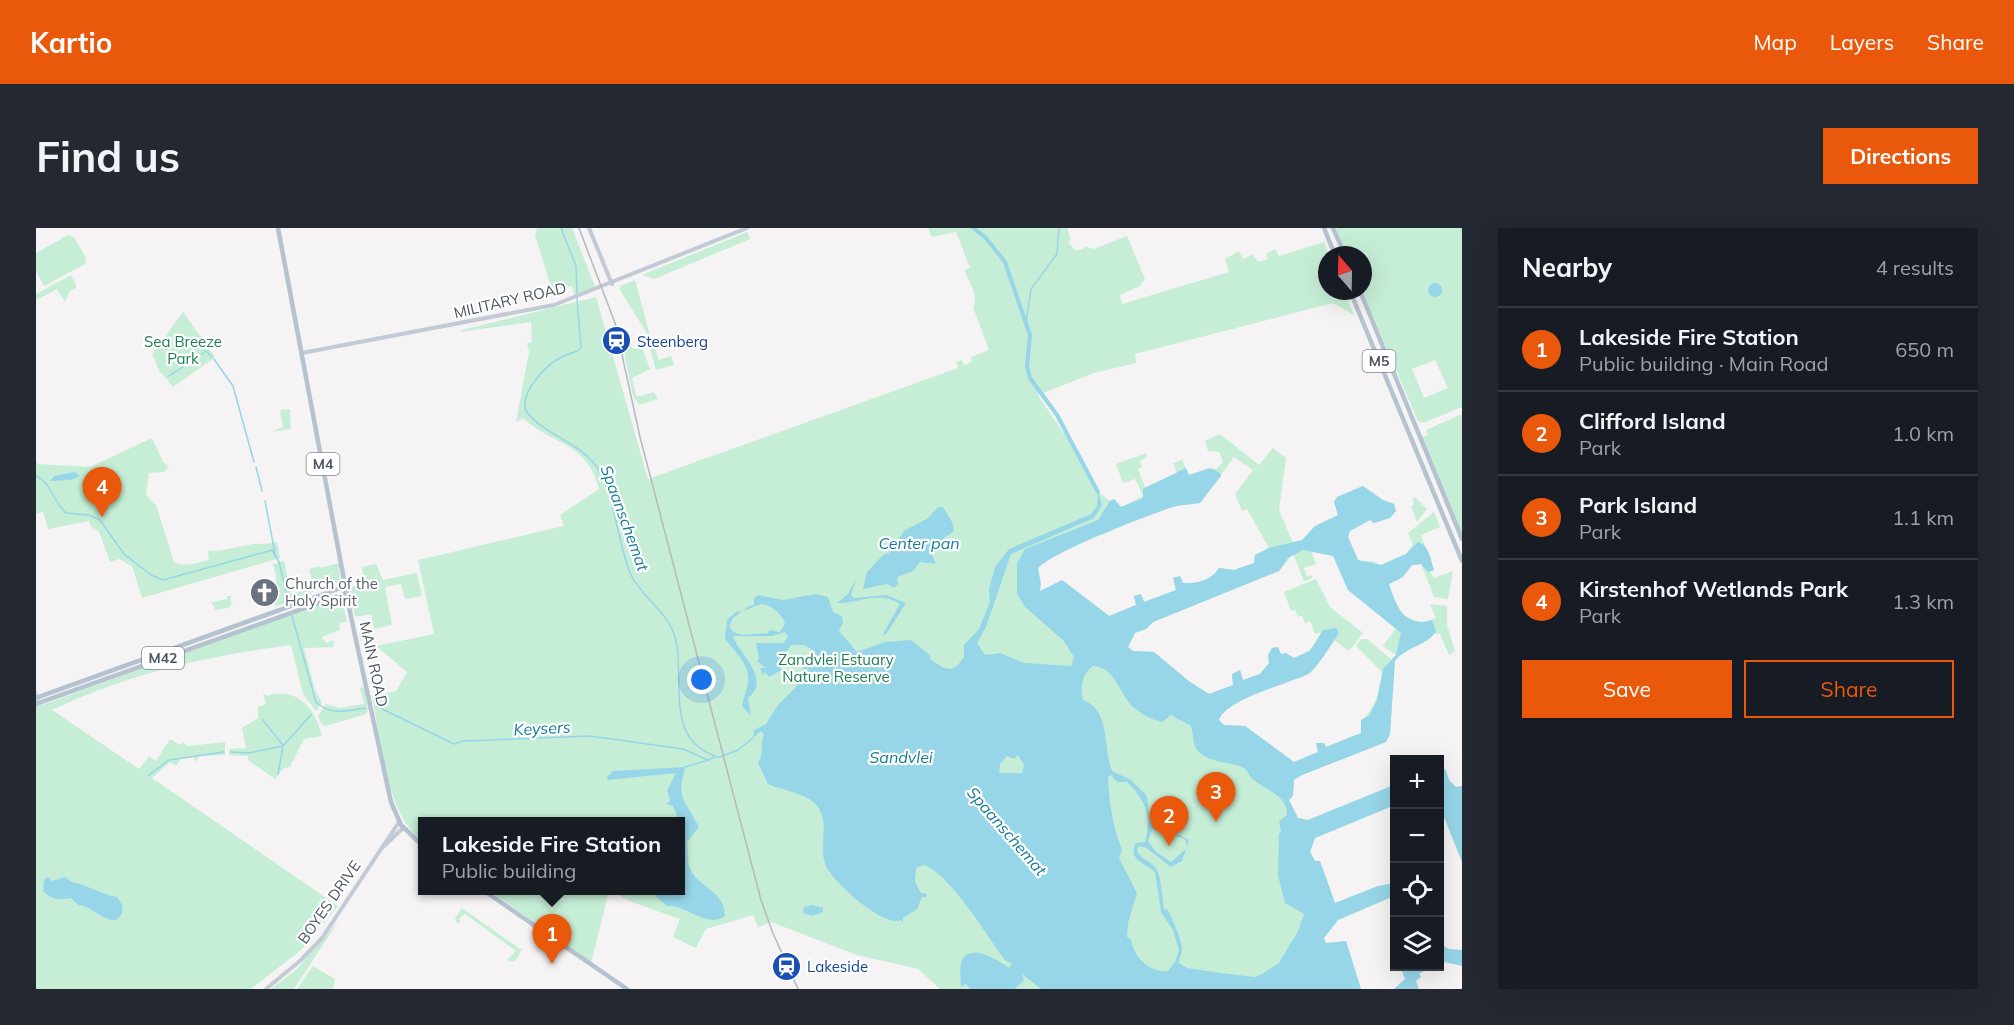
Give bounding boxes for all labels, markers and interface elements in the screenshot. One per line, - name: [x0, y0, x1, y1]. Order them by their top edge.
- text: Kartio: [30, 25, 112, 60]
- text: Map: [1754, 29, 1797, 55]
- text: Layers: [1830, 29, 1894, 55]
- text: Share: [1927, 29, 1984, 55]
- button: Directions: [1823, 128, 1978, 184]
- text: Find us: [36, 130, 180, 183]
- north arrow: [1318, 246, 1372, 300]
- text: Nearby: [1522, 251, 1612, 284]
- text: 4 results: [1876, 255, 1954, 280]
- street label: MILITARY ROAD: [452, 278, 568, 322]
- text: Lakeside Fire Station: [1579, 323, 1799, 351]
- station icon: Steenberg: [600, 325, 632, 357]
- park label: Sea Breeze Park: [144, 332, 222, 368]
- place label: Steenberg: [637, 332, 708, 351]
- text: 1: [1536, 337, 1548, 362]
- text: 650 m: [1895, 337, 1954, 362]
- road number: M5: [1362, 350, 1396, 372]
- text: Public building · Main Road: [1579, 351, 1829, 376]
- text: Clifford Island: [1579, 407, 1726, 435]
- text: 2: [1536, 421, 1548, 446]
- text: 1.0 km: [1892, 421, 1954, 446]
- text: Park: [1579, 435, 1621, 460]
- road number: M4: [306, 453, 340, 475]
- water label: Spaanschemat: [597, 462, 654, 574]
- pin: 4: [82, 468, 122, 517]
- text: Park Island: [1579, 491, 1697, 519]
- text: 3: [1536, 505, 1548, 530]
- text: 1.1 km: [1892, 505, 1954, 530]
- text: Park: [1579, 519, 1621, 544]
- water label: Center pan: [878, 533, 960, 553]
- place label: Church of the Holy Spirit: [285, 574, 378, 610]
- text: Kirstenhof Wetlands Park: [1579, 575, 1848, 603]
- church icon: Church of the Holy Spirit: [248, 576, 280, 608]
- text: 4: [1536, 589, 1548, 614]
- text: 1.3 km: [1892, 589, 1954, 614]
- text: Park: [1579, 603, 1621, 628]
- street label: MAIN ROAD: [356, 620, 392, 708]
- road number: M42: [142, 647, 184, 669]
- park label: Zandvlei Estuary Nature Reserve: [778, 650, 894, 686]
- button: Save: [1522, 660, 1732, 718]
- button: Share: [1744, 660, 1954, 718]
- your location: [687, 665, 716, 694]
- water label: Keysers: [513, 717, 571, 739]
- water label: Sandvlei: [869, 747, 933, 767]
- map controls: [1390, 755, 1444, 971]
- button: +: [1390, 755, 1444, 809]
- pin: 3: [1196, 772, 1236, 822]
- water label: Spaanschemat: [963, 782, 1051, 880]
- pin: 2: [1150, 796, 1188, 846]
- button: −: [1390, 809, 1444, 863]
- popup: [418, 817, 685, 895]
- text: Lakeside Fire Station: [442, 830, 661, 858]
- street label: BOYES DRIVE: [293, 857, 365, 947]
- text: Public building: [442, 858, 576, 883]
- button: locate: [1390, 863, 1444, 917]
- pin: 1: [532, 914, 572, 964]
- button: layers: [1390, 917, 1444, 971]
- station icon: Lakeside: [770, 950, 802, 982]
- place label: Lakeside: [807, 957, 868, 976]

